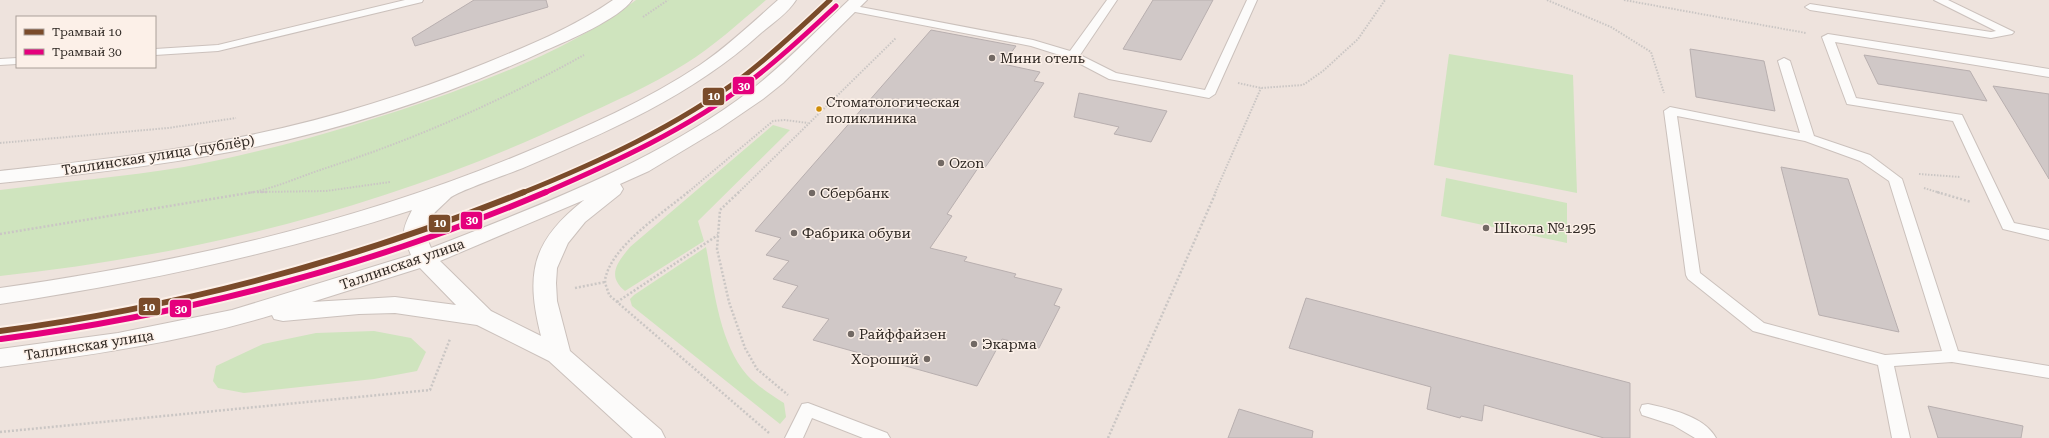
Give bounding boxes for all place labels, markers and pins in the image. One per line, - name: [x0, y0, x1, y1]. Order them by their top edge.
- place label: Мини отель: [1000, 50, 1086, 66]
- marker: Мини отель: [987, 53, 997, 63]
- place label: Стоматологическая поликлиника: [826, 95, 960, 126]
- marker: Стоматологическая поликлиника: [814, 104, 824, 114]
- place label: Ozon: [949, 155, 984, 171]
- marker: Ozon: [936, 158, 946, 168]
- place label: Сбербанк: [820, 185, 890, 201]
- marker: Сбербанк: [807, 188, 817, 198]
- place label: Школа №1295: [1494, 220, 1596, 236]
- marker: Школа №1295: [1481, 223, 1491, 233]
- place label: Фабрика обуви: [802, 225, 911, 241]
- marker: Фабрика обуви: [789, 228, 799, 238]
- place label: Райффайзен: [859, 326, 946, 342]
- marker: Райффайзен: [846, 329, 856, 339]
- place label: Экарма: [982, 336, 1037, 352]
- marker: Экарма: [969, 339, 979, 349]
- place label: Хороший: [851, 351, 919, 367]
- marker: Хороший: [922, 354, 932, 364]

